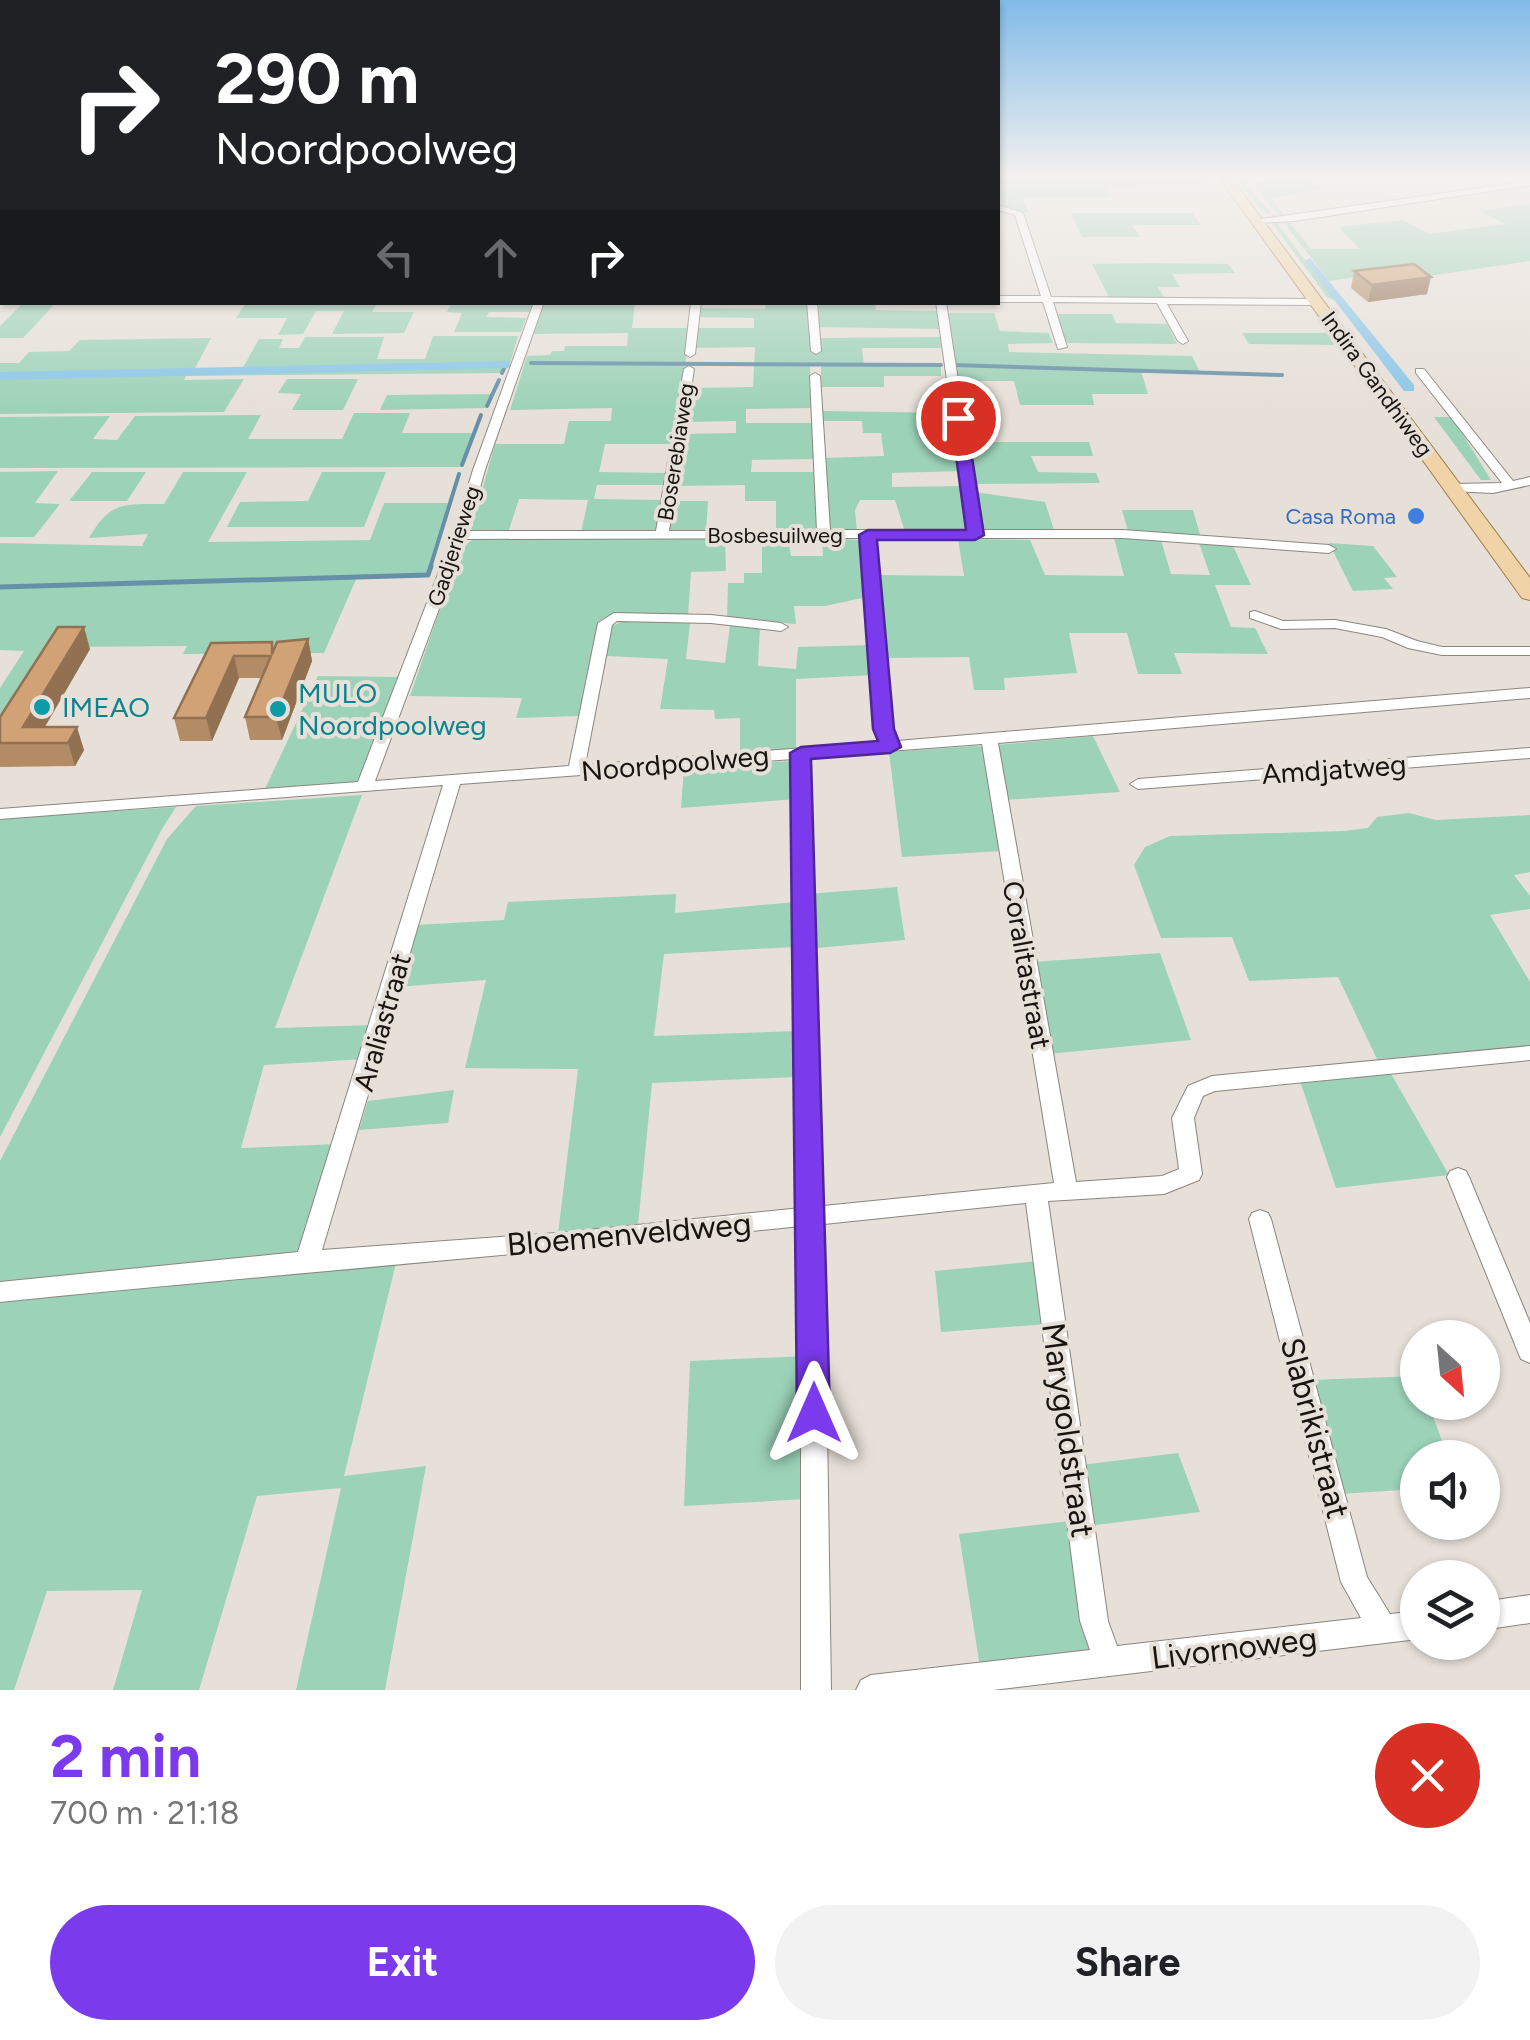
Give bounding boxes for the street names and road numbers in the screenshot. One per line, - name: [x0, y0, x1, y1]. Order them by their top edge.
- street label: Indira Gandhiweg: [1315, 306, 1439, 462]
- street label: Boserebiaweg: [652, 381, 700, 523]
- street label: Gadjerieweg: [422, 482, 486, 610]
- street label: Bosbesuilweg: [707, 522, 843, 549]
- street label: Noordpoolweg: [580, 738, 770, 788]
- street label: Amdjatweg: [1261, 747, 1407, 791]
- street label: Coralitastraat: [996, 878, 1058, 1052]
- street label: Araliastraat: [346, 949, 418, 1095]
- street label: Bloemenveldweg: [505, 1204, 753, 1264]
- street label: Marygoldstraat: [1034, 1320, 1102, 1540]
- street label: Slabrikistraat: [1273, 1333, 1357, 1523]
- street label: Livornoweg: [1149, 1619, 1319, 1677]

